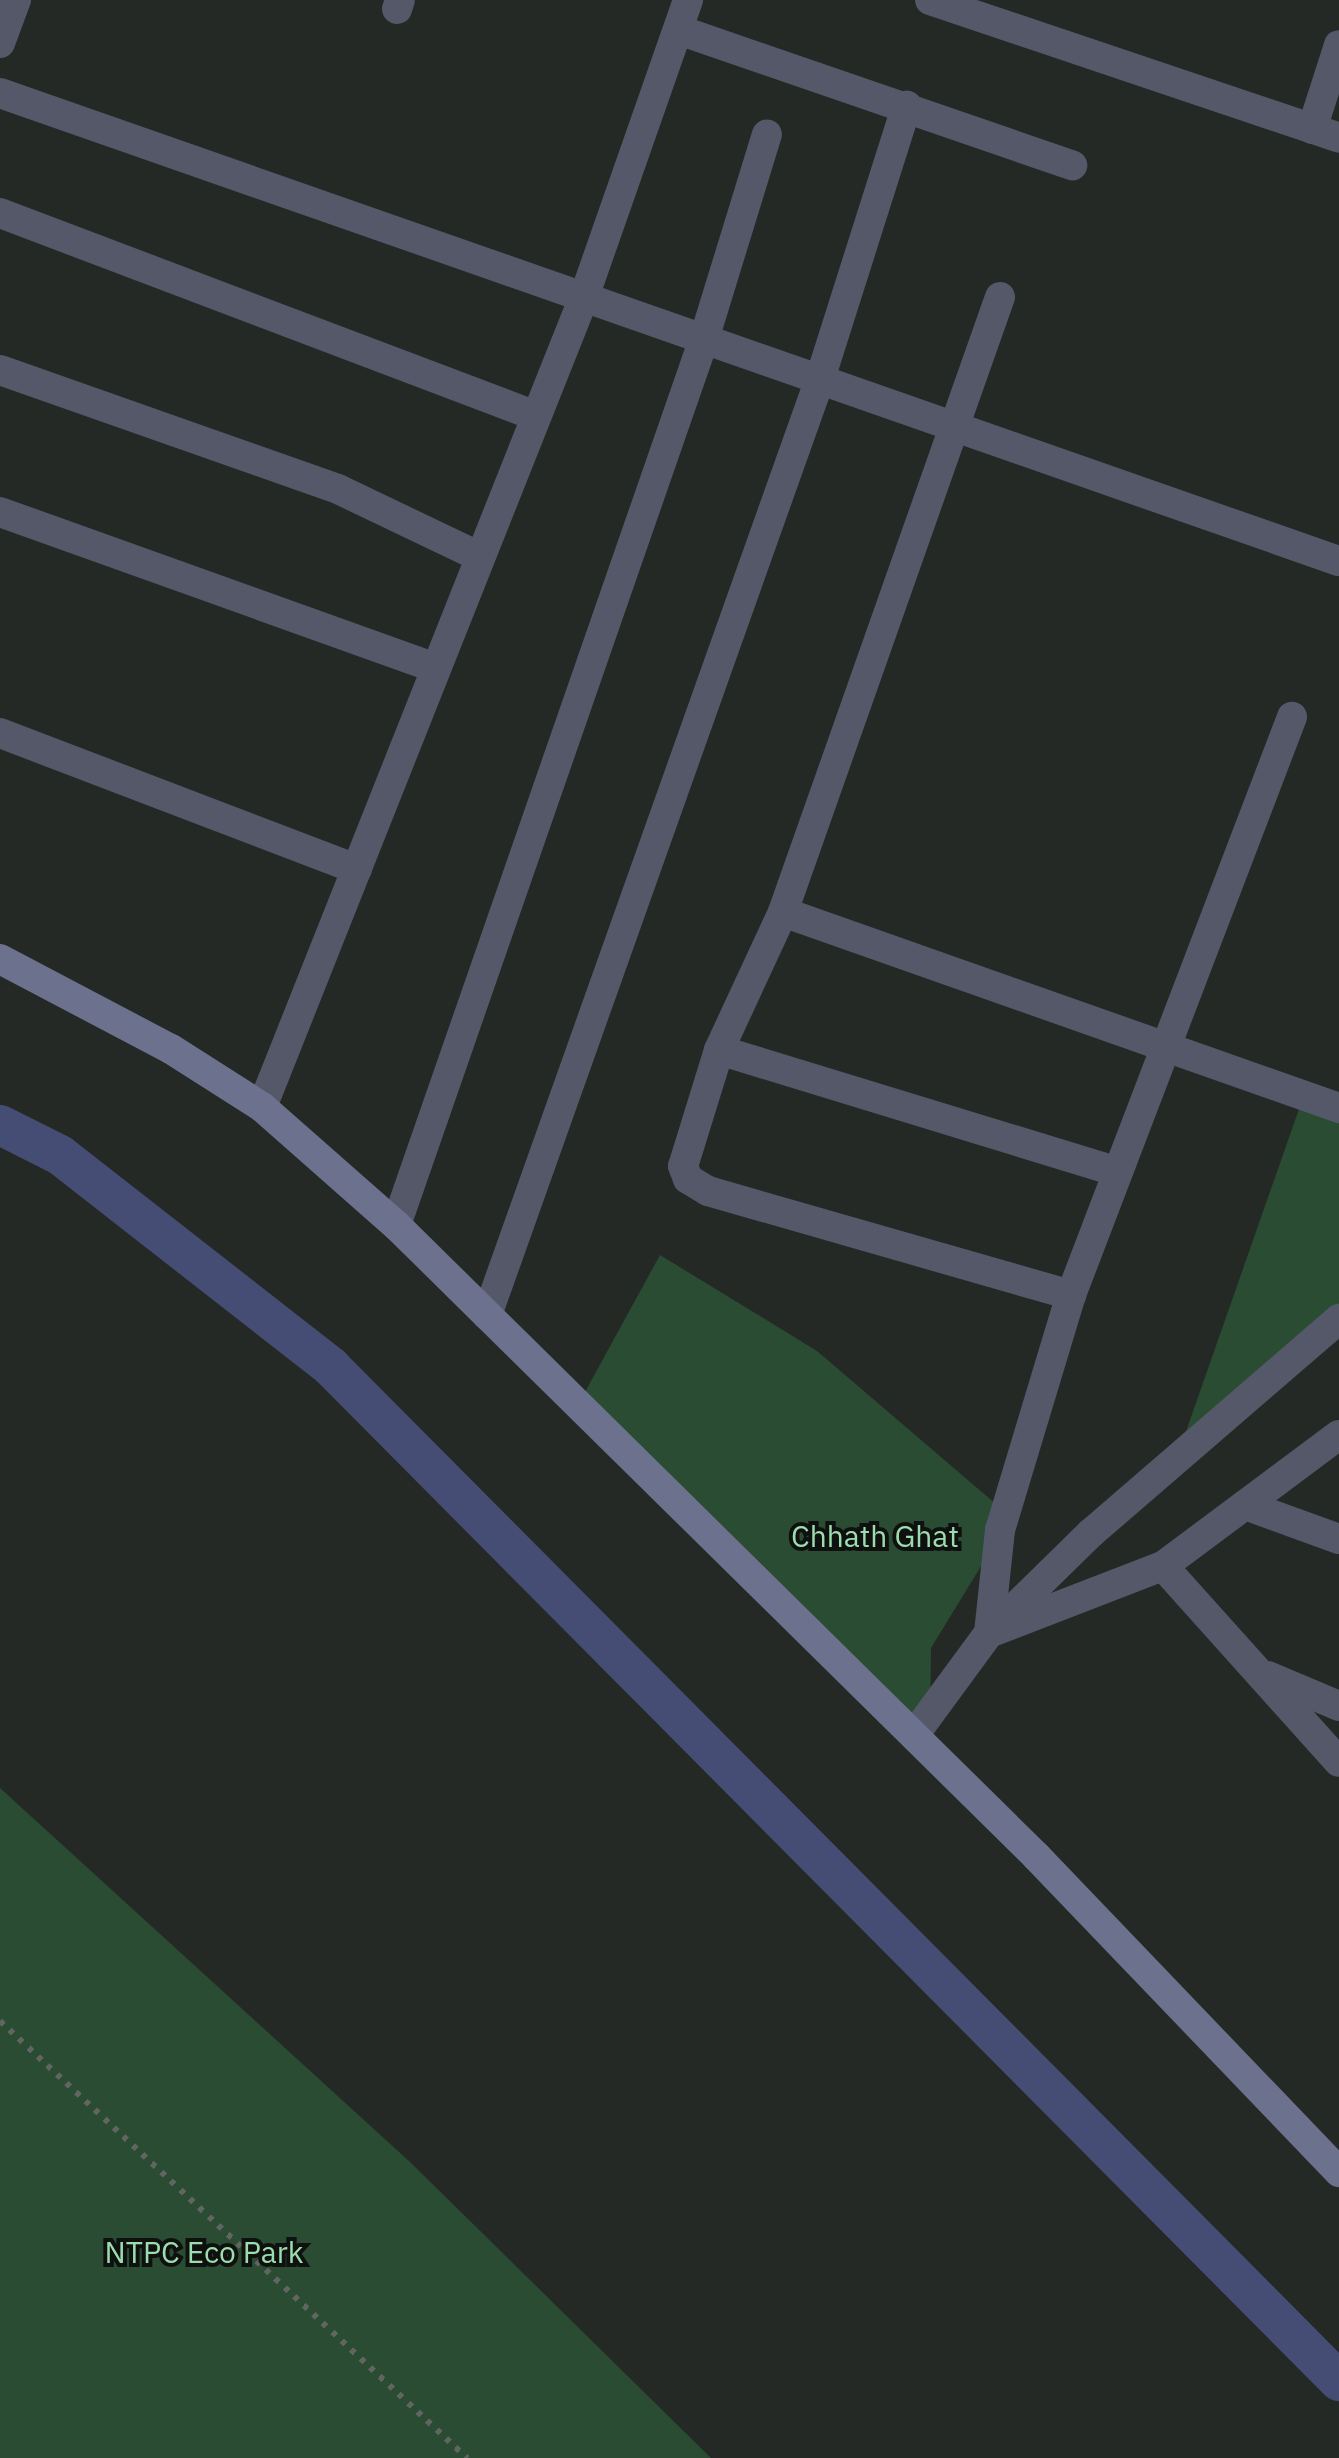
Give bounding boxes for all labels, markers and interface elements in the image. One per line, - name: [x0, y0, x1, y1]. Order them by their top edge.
- park label: Chhath Ghat: [791, 1518, 959, 1554]
- park label: NTPC Eco Park: [105, 2234, 303, 2270]

